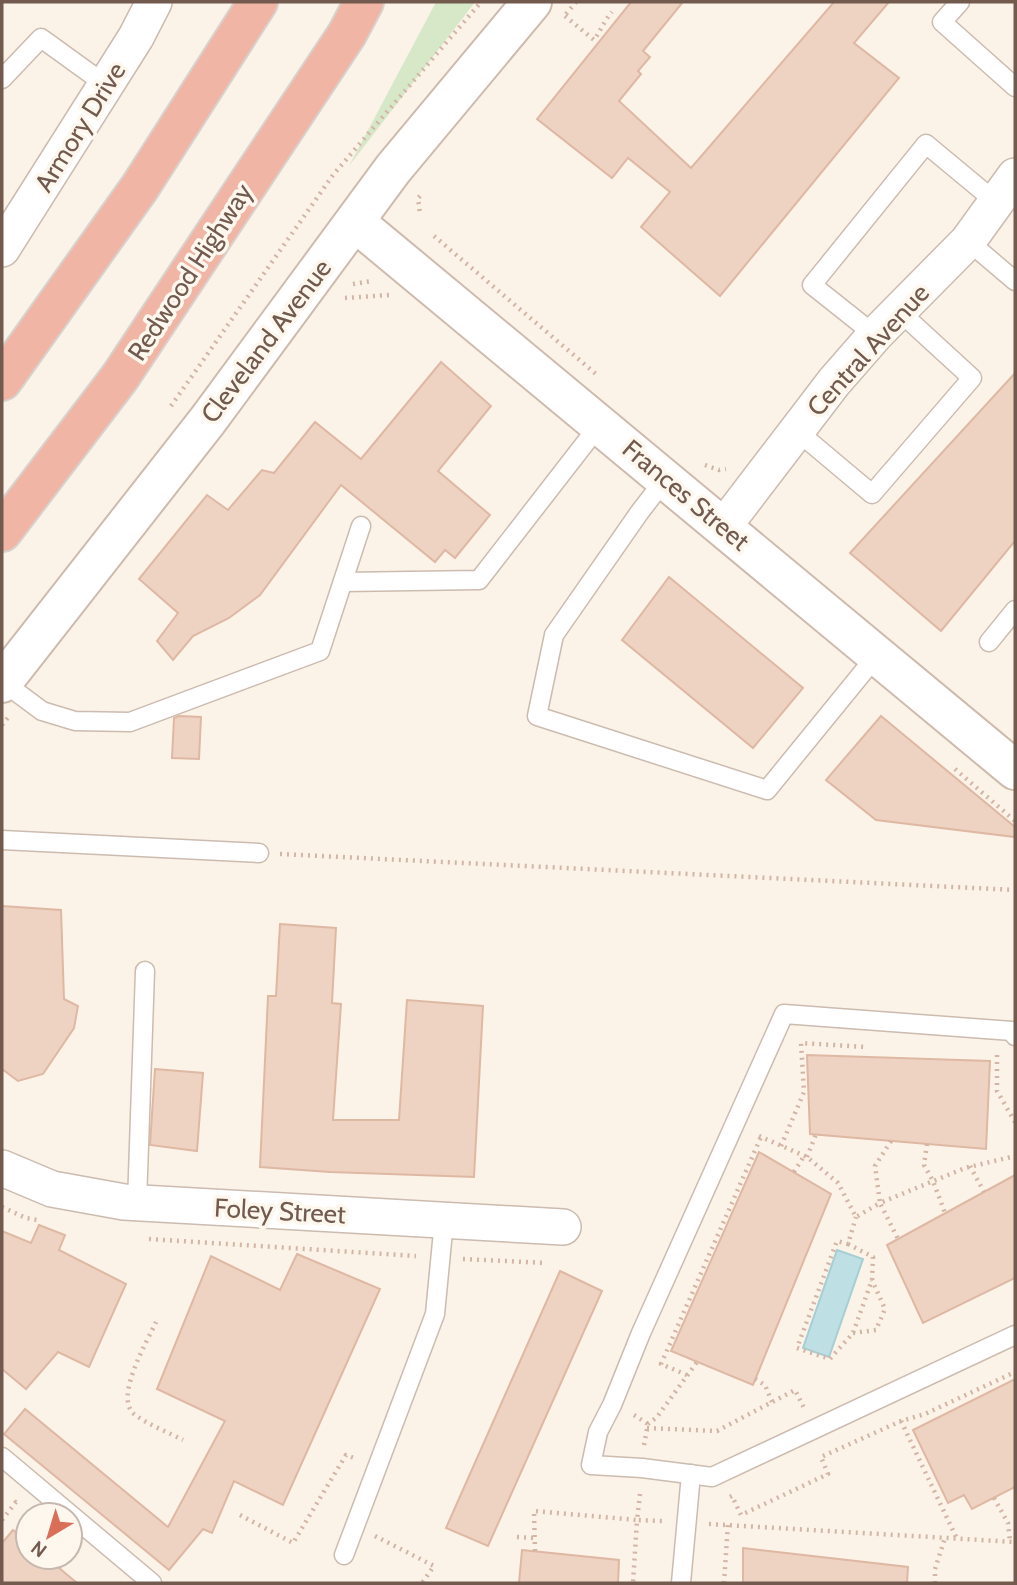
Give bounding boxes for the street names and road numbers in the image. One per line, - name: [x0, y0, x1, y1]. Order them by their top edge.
- street label: Armory Drive: [28, 56, 132, 198]
- street label: Redwood Highway: [121, 177, 259, 367]
- street label: Cleveland Avenue: [194, 253, 338, 429]
- street label: Central Avenue: [800, 277, 936, 423]
- street label: Frances Street: [616, 433, 756, 557]
- street label: Foley Street: [213, 1192, 347, 1230]

